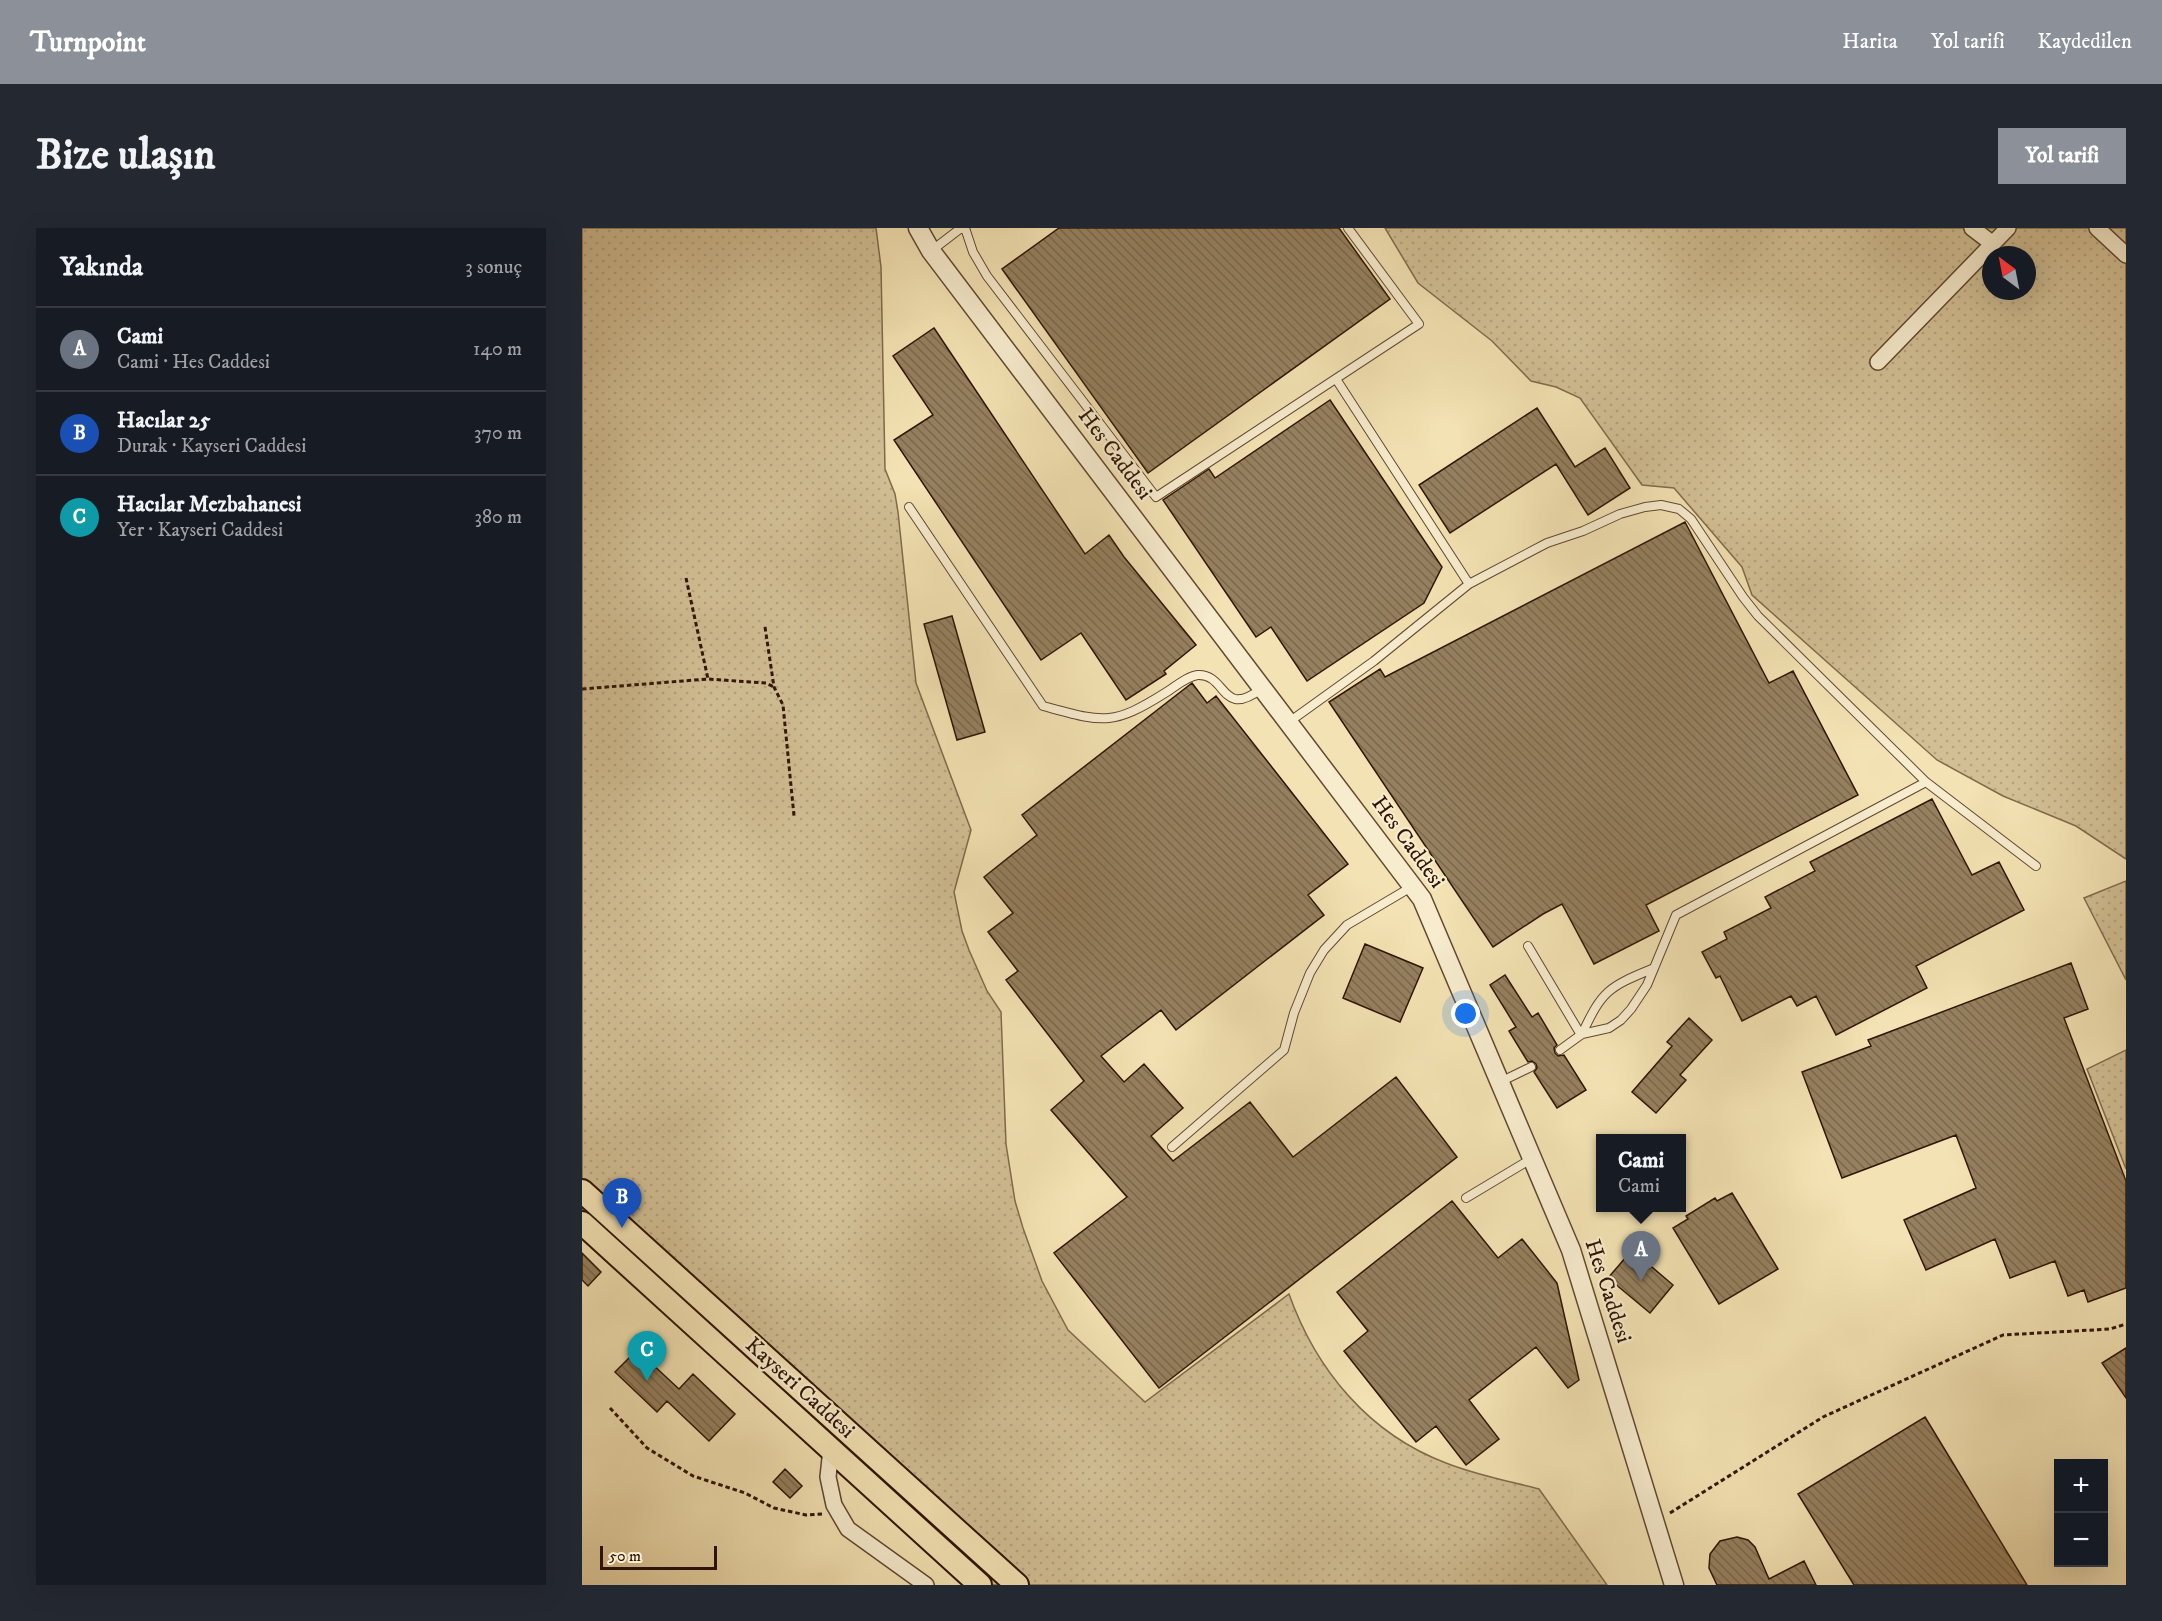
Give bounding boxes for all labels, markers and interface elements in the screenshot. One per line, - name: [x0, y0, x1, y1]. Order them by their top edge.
- text: Turnpoint: [30, 25, 146, 60]
- text: Harita: [1842, 29, 1898, 55]
- text: Yol tarifi: [1931, 29, 2005, 55]
- text: Kaydedilen: [2038, 29, 2132, 55]
- button: Yol tarifi: [1998, 128, 2126, 184]
- text: Bize ulaşın: [36, 130, 216, 182]
- north arrow: [1982, 246, 2036, 300]
- text: Yakında: [60, 251, 143, 284]
- text: 3 sonuç: [465, 255, 522, 280]
- text: Cami: [117, 323, 163, 350]
- text: A: [73, 337, 86, 362]
- text: 140 m: [473, 337, 522, 362]
- text: Cami · Hes Caddesi: [117, 350, 270, 375]
- street label: Hes Caddesi: [1072, 403, 1158, 505]
- text: Hacılar 25: [117, 407, 210, 434]
- text: B: [73, 421, 86, 446]
- text: 370 m: [474, 421, 522, 446]
- text: Durak · Kayseri Caddesi: [117, 434, 306, 459]
- text: Hacılar Mezbahanesi: [117, 491, 301, 518]
- text: C: [73, 505, 86, 530]
- text: 380 m: [474, 505, 522, 530]
- text: Yer · Kayseri Caddesi: [117, 518, 283, 543]
- street label: Hes Caddesi: [1366, 791, 1450, 893]
- your location: [1451, 999, 1480, 1028]
- popup: [1596, 1134, 1686, 1212]
- text: Cami: [1618, 1147, 1664, 1174]
- text: Cami: [1618, 1174, 1660, 1199]
- pin: B: [602, 1178, 642, 1228]
- pin: A: [1622, 1232, 1660, 1281]
- street label: Hes Caddesi: [1579, 1236, 1637, 1346]
- pin: C: [628, 1332, 666, 1381]
- street label: Kayseri Caddesi: [740, 1332, 860, 1444]
- map controls: [2054, 1459, 2108, 1567]
- button: +: [2054, 1459, 2108, 1513]
- button: −: [2054, 1513, 2108, 1567]
- scale bar: [600, 1543, 717, 1570]
- text: 50 m: [609, 1546, 641, 1566]

